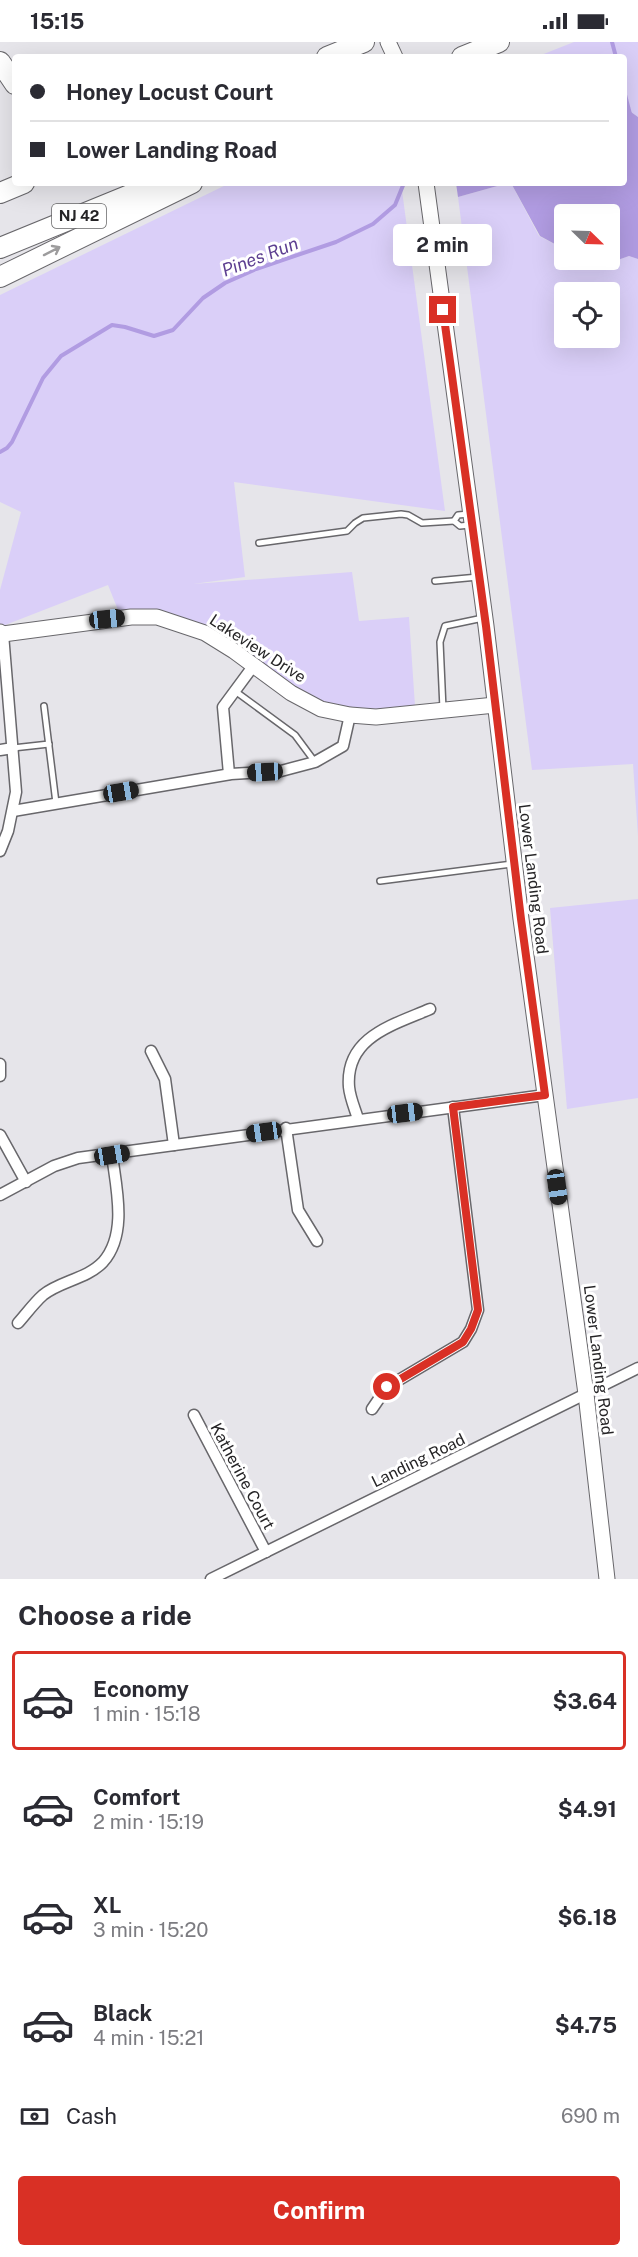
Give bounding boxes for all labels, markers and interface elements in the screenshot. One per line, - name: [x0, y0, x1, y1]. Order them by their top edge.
- text: 15:15: [30, 8, 84, 34]
- text: Honey Locust Court: [66, 79, 274, 105]
- text: Lower Landing Road: [66, 137, 277, 163]
- road number: NJ 42: [52, 204, 106, 228]
- north arrow: [554, 204, 620, 270]
- map controls: [554, 204, 620, 348]
- callout: 2 min: [394, 223, 492, 265]
- water label: Pines Run: [219, 232, 301, 281]
- text: 2 min: [416, 233, 469, 257]
- one-way arrow: [43, 244, 61, 256]
- button: locate: [554, 282, 620, 348]
- route end: [429, 296, 456, 323]
- car: [88, 608, 126, 630]
- street label: Lakeview Drive: [206, 610, 309, 687]
- car: [247, 762, 283, 782]
- car: [102, 780, 140, 804]
- street label: Lower Landing Road: [515, 803, 552, 955]
- car: [386, 1102, 424, 1124]
- car: [245, 1121, 283, 1143]
- car: [93, 1143, 131, 1167]
- car: [546, 1168, 568, 1206]
- street label: Lower Landing Road: [580, 1284, 617, 1436]
- route start: [373, 1373, 400, 1400]
- street label: Katherine Court: [207, 1420, 279, 1533]
- street label: Landing Road: [368, 1430, 468, 1491]
- text: Choose a ride: [18, 1599, 192, 1631]
- icon: car: [21, 1674, 75, 1728]
- text: Economy: [93, 1676, 189, 1702]
- text: $3.64: [553, 1688, 617, 1714]
- text: 1 min · 15:18: [93, 1702, 201, 1726]
- icon: car: [21, 1782, 75, 1836]
- text: Comfort: [93, 1784, 180, 1810]
- text: $4.91: [558, 1796, 617, 1822]
- text: 2 min · 15:19: [93, 1810, 204, 1834]
- icon: car: [21, 1890, 75, 1944]
- text: XL: [93, 1892, 121, 1918]
- text: $6.18: [557, 1904, 617, 1930]
- text: 3 min · 15:20: [93, 1918, 209, 1942]
- icon: car: [21, 1998, 75, 2052]
- text: Black: [93, 2000, 152, 2026]
- text: $4.75: [555, 2012, 617, 2038]
- text: 4 min · 15:21: [93, 2026, 204, 2050]
- icon: cash: [18, 2100, 51, 2133]
- text: Cash: [66, 2103, 117, 2129]
- text: 690 m: [561, 2104, 620, 2128]
- button: Confirm: [18, 2176, 620, 2245]

